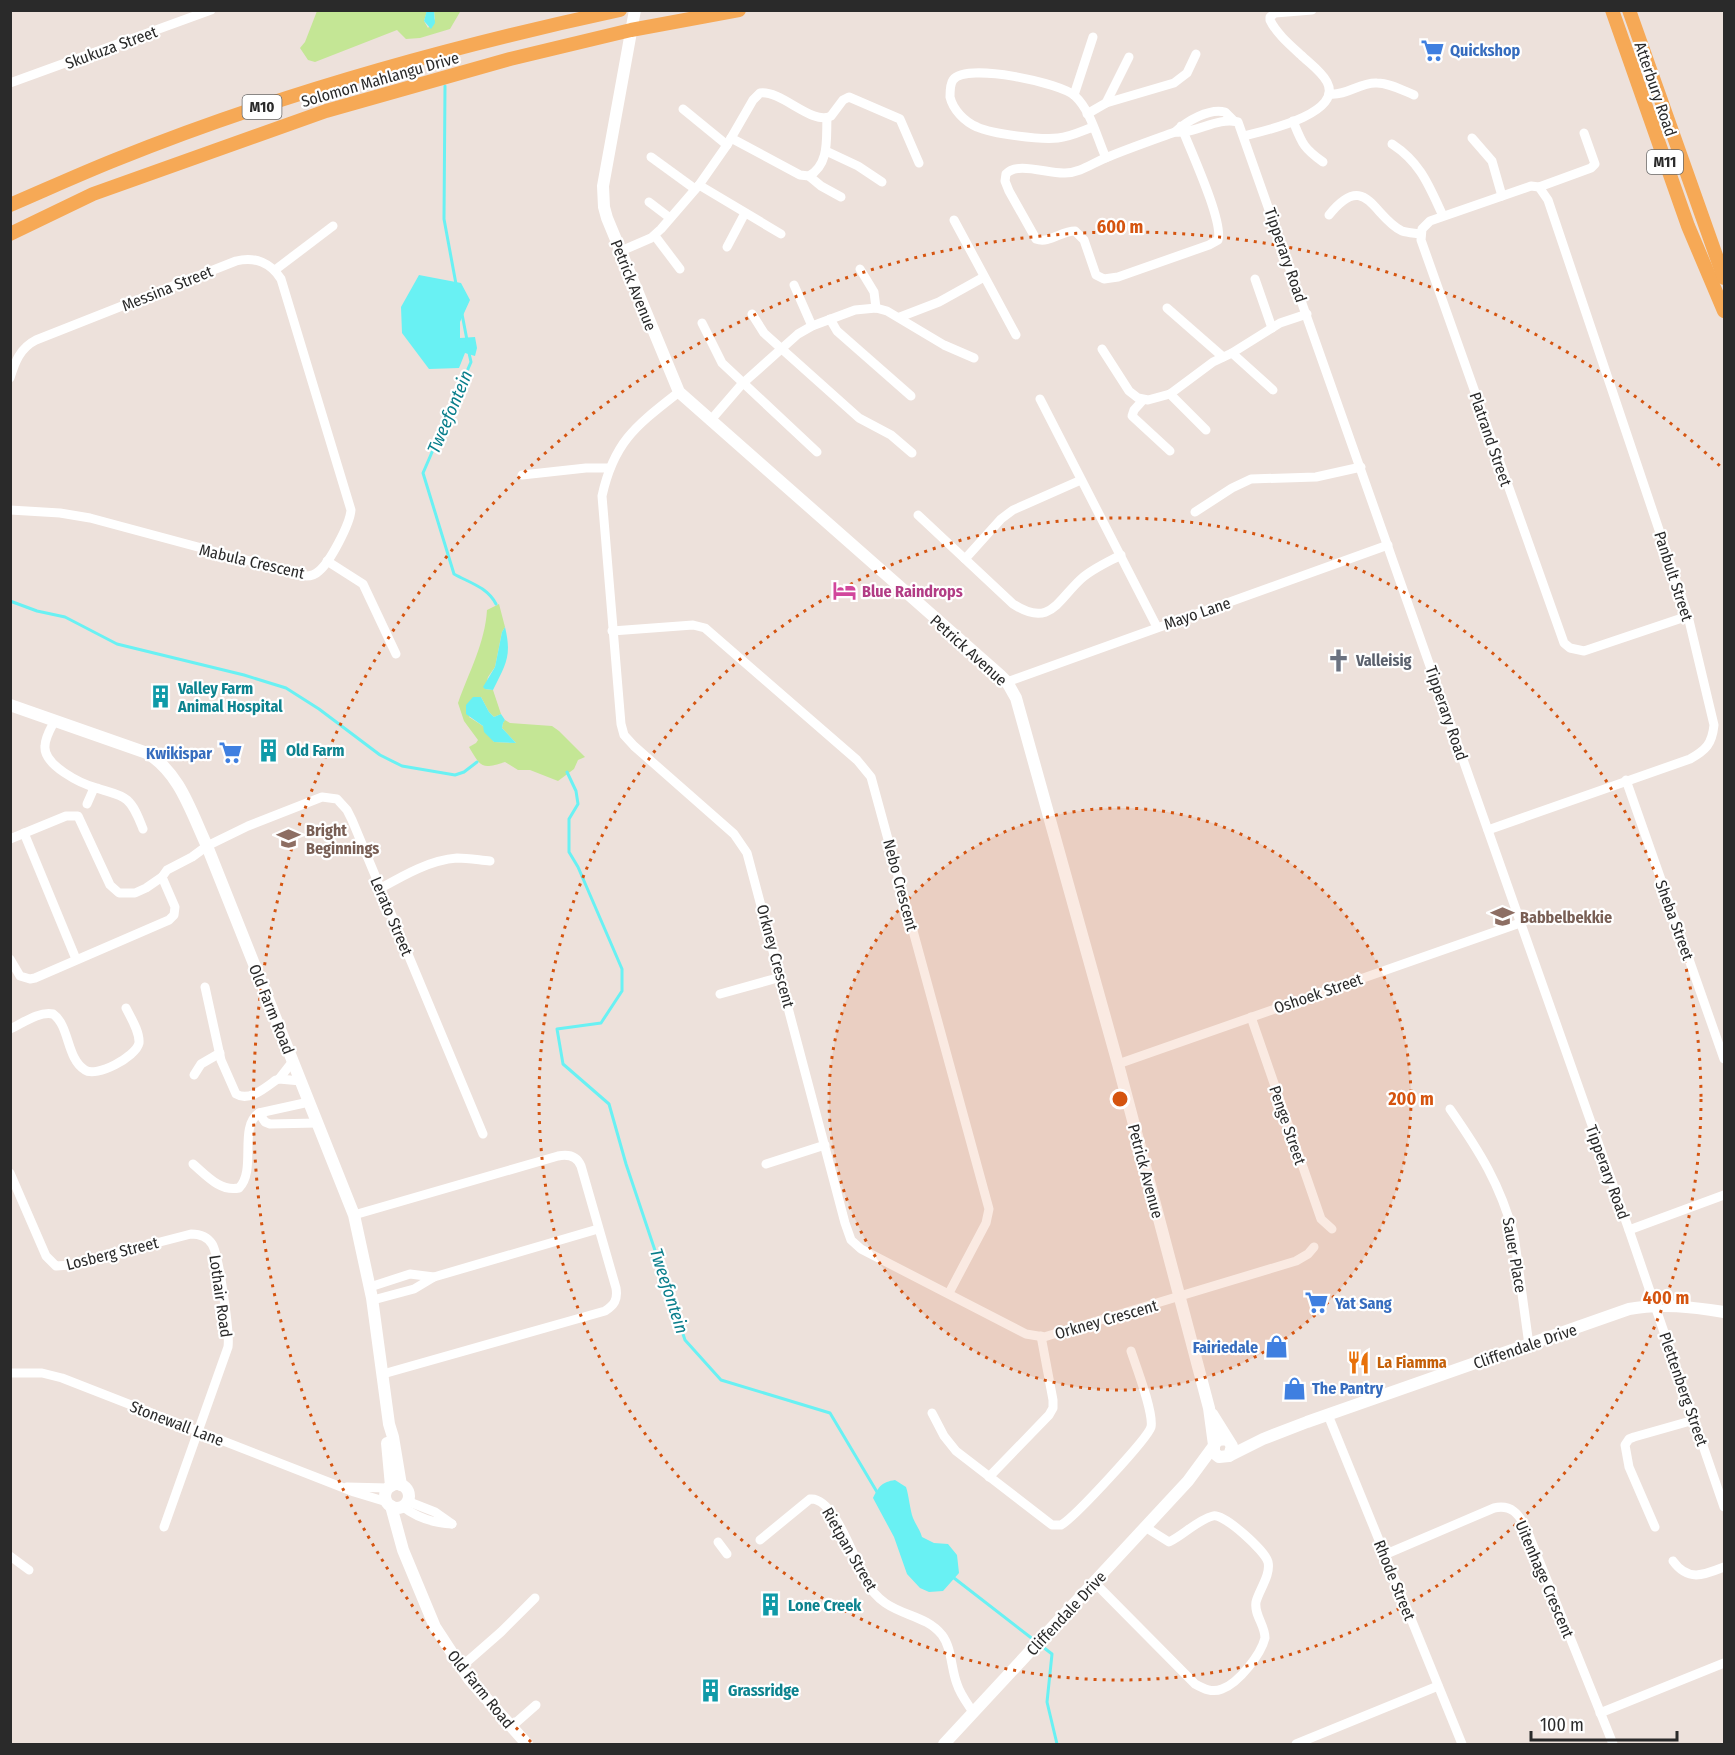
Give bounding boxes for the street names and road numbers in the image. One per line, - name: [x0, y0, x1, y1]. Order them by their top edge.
- street label: Skukuza Street: [63, 22, 160, 73]
- street label: Atterbury Road: [1630, 39, 1681, 139]
- street label: Solomon Mahlangu Drive: [299, 48, 461, 111]
- road number: M10: [242, 95, 282, 119]
- road number: M11: [1647, 150, 1683, 174]
- street label: Tipperary Road: [1260, 205, 1311, 305]
- street label: Petrick Avenue: [607, 237, 661, 334]
- street label: Messina Street: [119, 261, 216, 315]
- street label: Platrand Street: [1466, 390, 1516, 490]
- street label: Panbult Street: [1650, 529, 1697, 624]
- street label: Mabula Crescent: [197, 540, 307, 583]
- street label: Mayo Lane: [1161, 593, 1233, 634]
- street label: Petrick Avenue: [926, 611, 1011, 690]
- street label: Tipperary Road: [1421, 663, 1472, 763]
- street label: Nebo Crescent: [879, 837, 922, 934]
- street label: Lerato Street: [366, 874, 417, 959]
- street label: Sheba Street: [1651, 878, 1698, 963]
- street label: Orkney Crescent: [753, 902, 799, 1011]
- street label: Old Farm Road: [245, 961, 298, 1057]
- street label: Oshoek Street: [1271, 969, 1366, 1017]
- street label: Penge Street: [1265, 1083, 1310, 1168]
- street label: Petrick Avenue: [1124, 1122, 1167, 1220]
- street label: Tipperary Road: [1582, 1122, 1633, 1222]
- street label: Sauer Place: [1499, 1216, 1530, 1294]
- street label: Losberg Street: [64, 1233, 161, 1274]
- street label: Lothair Road: [205, 1254, 236, 1339]
- street label: Orkney Crescent: [1053, 1296, 1160, 1343]
- street label: Cliffendale Drive: [1471, 1320, 1579, 1373]
- street label: Plettenberg Street: [1655, 1330, 1712, 1449]
- street label: Stonewall Lane: [127, 1397, 227, 1450]
- street label: Rietpan Street: [818, 1504, 882, 1595]
- street label: Uitenhage Crescent: [1511, 1518, 1578, 1641]
- street label: Rhode Street: [1370, 1537, 1420, 1624]
- street label: Cliffendale Drive: [1023, 1567, 1110, 1659]
- street label: Old Farm Road: [443, 1646, 518, 1732]

